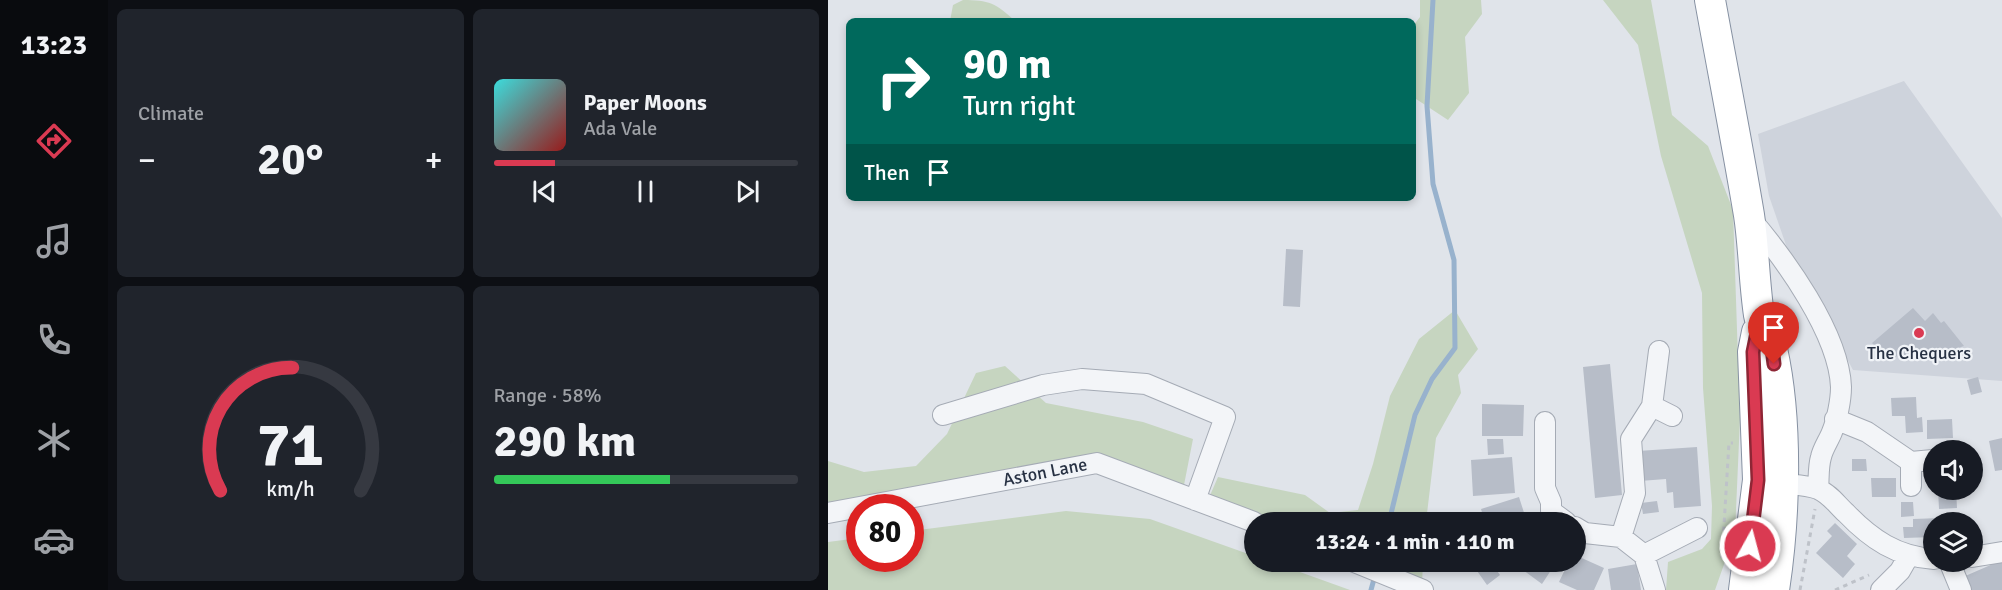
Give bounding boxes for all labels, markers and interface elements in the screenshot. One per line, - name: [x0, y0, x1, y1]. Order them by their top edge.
- text: 13:23: [21, 29, 87, 62]
- text: 90 m: [963, 39, 1052, 90]
- icon: right: [864, 42, 942, 120]
- text: Paper Moons: [584, 89, 707, 116]
- text: Turn right: [963, 90, 1076, 123]
- text: Climate: [138, 101, 204, 126]
- text: Ada Vale: [584, 116, 657, 141]
- icon: directions: [33, 120, 75, 162]
- text: 20°: [257, 132, 324, 187]
- text: −: [138, 140, 156, 181]
- text: +: [425, 140, 442, 181]
- icon: arrive: [922, 156, 955, 189]
- text: Then: [864, 159, 910, 186]
- icon: previous: [528, 175, 561, 208]
- icon: pause: [629, 175, 662, 208]
- icon: next: [731, 175, 764, 208]
- icon: music: [33, 220, 75, 262]
- pin: [1748, 302, 1799, 364]
- icon: arrive: [1757, 311, 1790, 344]
- icon: phone: [33, 319, 75, 361]
- marker: The Chequers: [1912, 326, 1926, 340]
- place label: The Chequers: [1867, 342, 1971, 364]
- text: Range · 58%: [494, 383, 602, 408]
- text: 71: [257, 406, 324, 483]
- text: 290 km: [494, 414, 636, 469]
- icon: climate: [33, 419, 75, 461]
- map controls: [1923, 440, 1983, 572]
- button: sound: [1923, 440, 1983, 500]
- street label: Aston Lane: [1001, 453, 1089, 491]
- text: km/h: [266, 476, 315, 502]
- speed limit sign: 80: [846, 494, 924, 572]
- button: layers: [1923, 512, 1983, 572]
- position arrow: [1718, 514, 1782, 578]
- icon: car: [33, 519, 75, 561]
- text: 13:24 · 1 min · 110 m: [1315, 528, 1515, 555]

